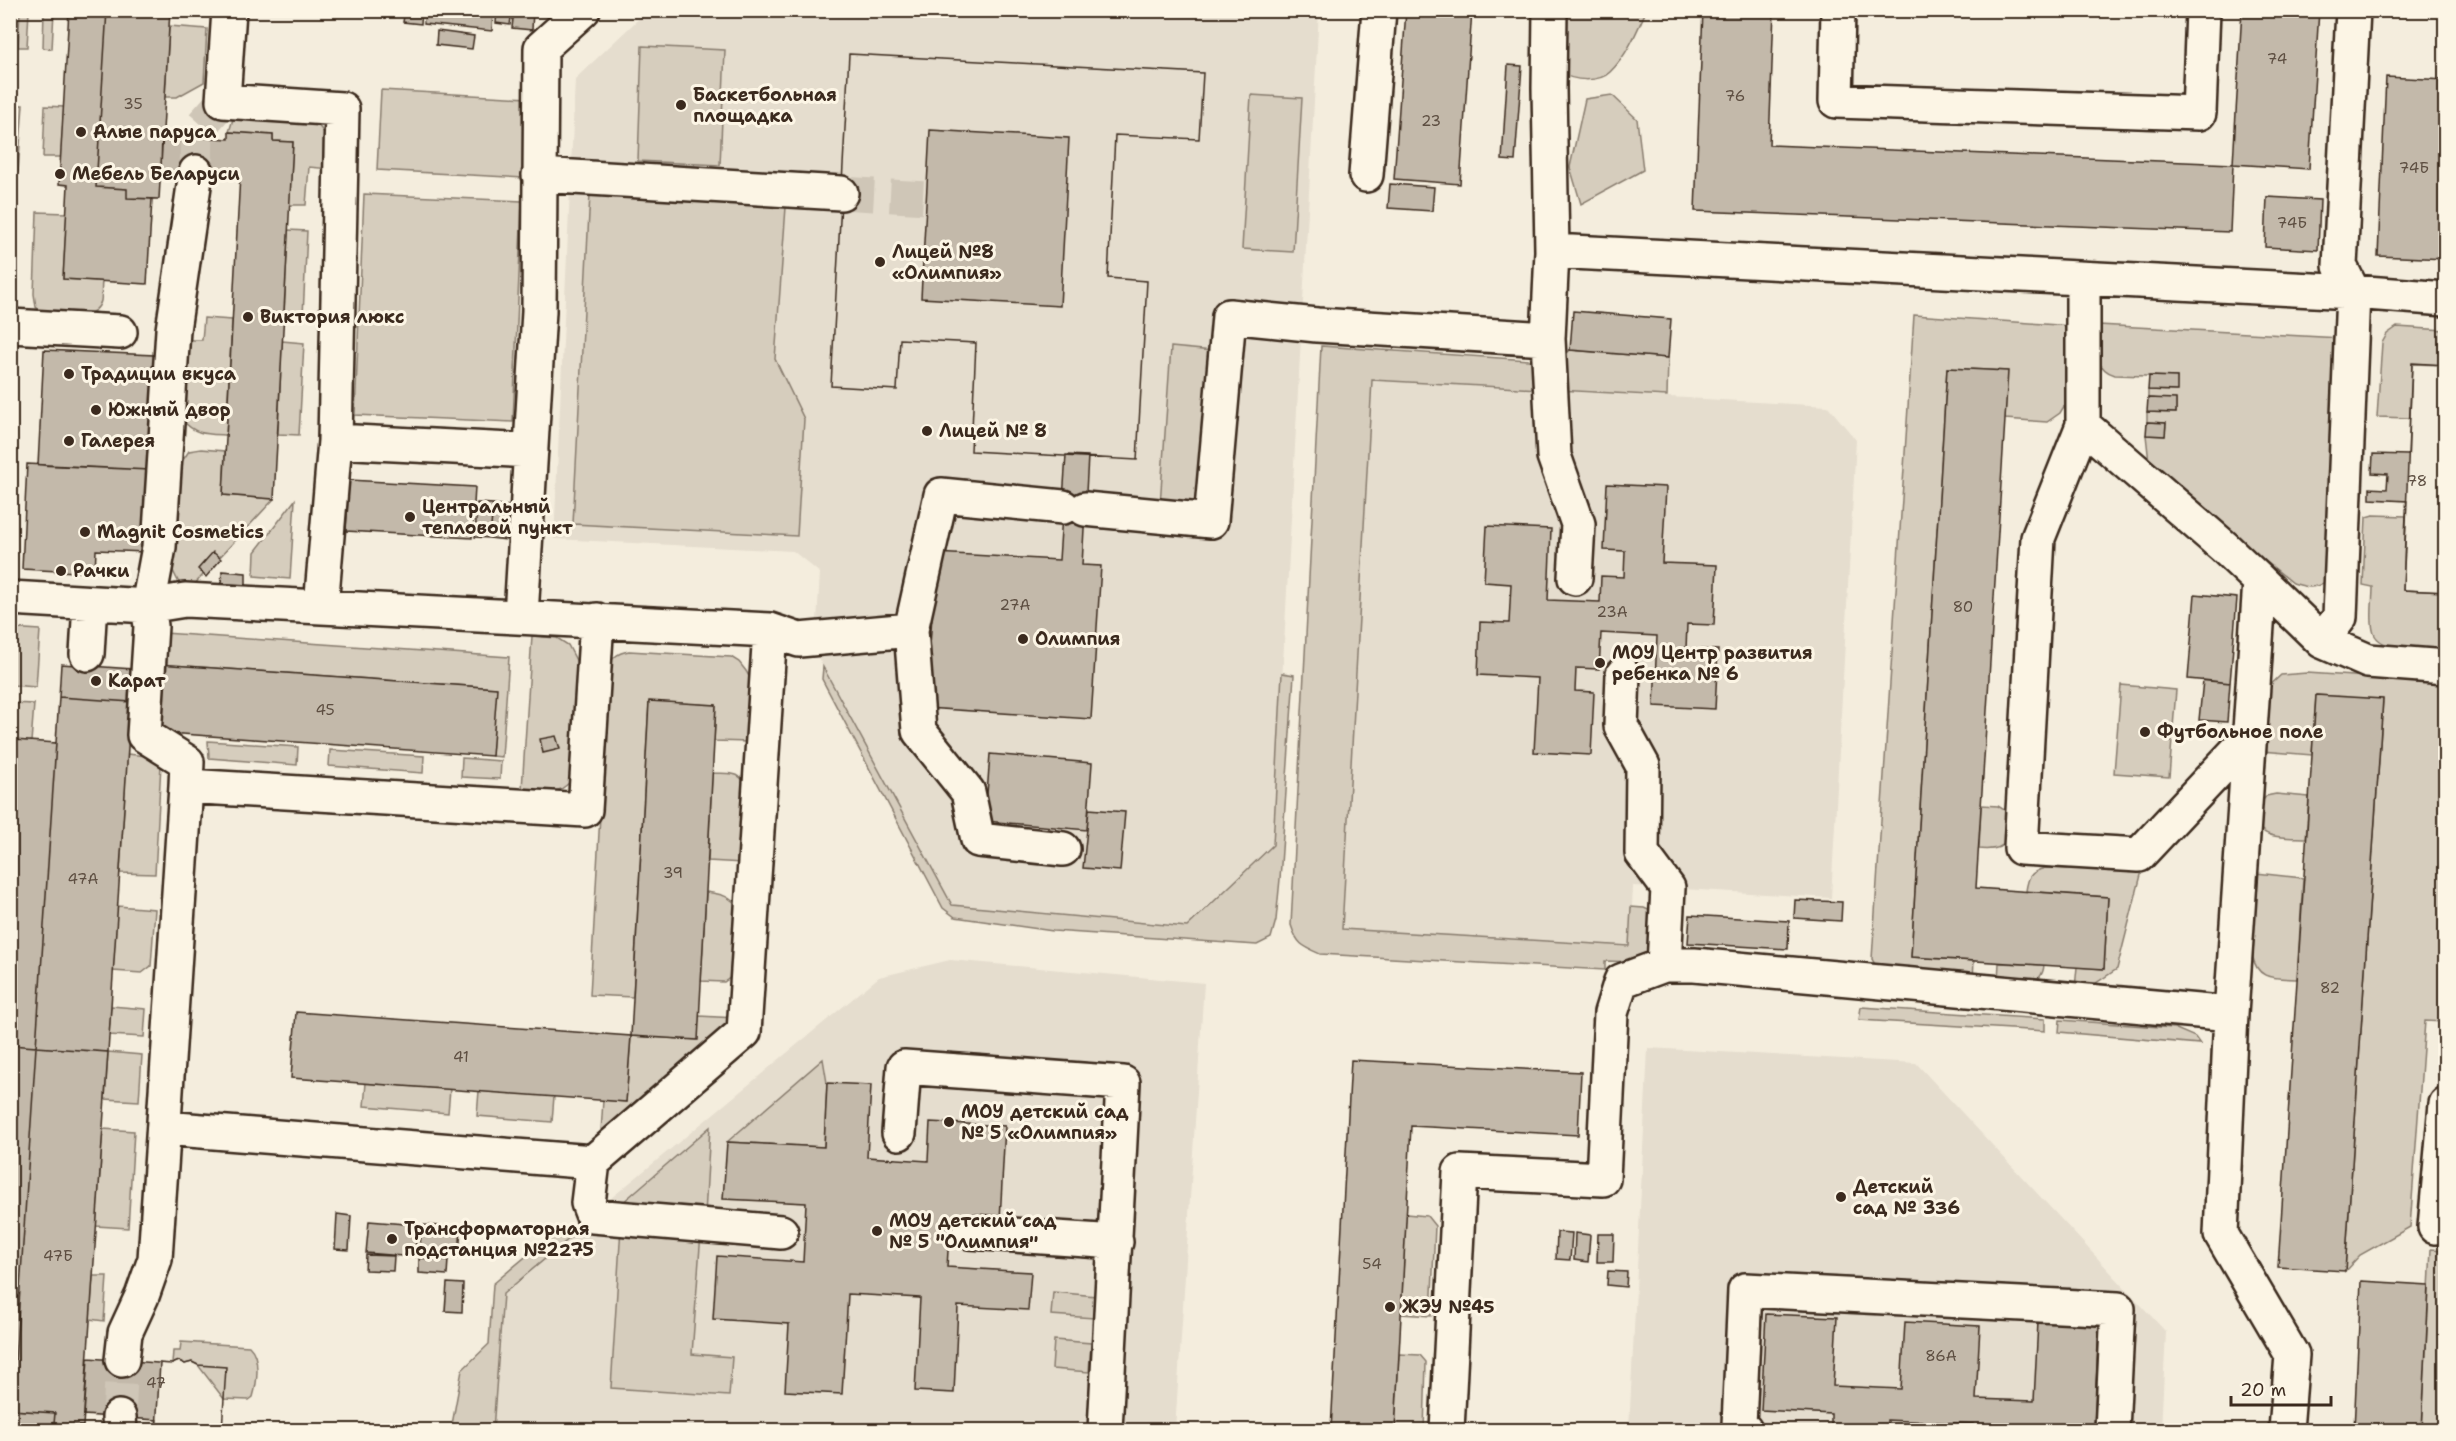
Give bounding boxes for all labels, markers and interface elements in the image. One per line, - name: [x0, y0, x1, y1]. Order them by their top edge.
- house number: 74: [2267, 49, 2287, 69]
- place label: Баскетбольная площадка: [693, 83, 837, 128]
- house number: 76: [1725, 86, 1745, 106]
- house number: 35: [123, 94, 143, 114]
- marker: Баскетбольная площадка: [674, 98, 688, 112]
- house number: 23: [1421, 111, 1441, 131]
- place label: Алые паруса: [93, 120, 217, 144]
- marker: Алые паруса: [74, 125, 88, 139]
- house number: 74Б: [2399, 158, 2429, 178]
- place label: Мебель Беларуси: [72, 162, 240, 186]
- marker: Мебель Беларуси: [53, 167, 67, 181]
- house number: 74Б: [2277, 213, 2307, 233]
- place label: Лицей №8 «Олимпия»: [892, 240, 1002, 285]
- marker: Лицей №8 «Олимпия»: [873, 255, 887, 269]
- place label: Виктория люкс: [260, 305, 405, 329]
- marker: Виктория люкс: [241, 310, 255, 324]
- place label: Традиции вкуса: [81, 362, 237, 386]
- marker: Традиции вкуса: [62, 367, 76, 381]
- place label: Южный двор: [108, 398, 231, 422]
- marker: Южный двор: [89, 403, 103, 417]
- place label: Лицей № 8: [939, 419, 1047, 443]
- marker: Лицей № 8: [920, 424, 934, 438]
- place label: Галерея: [81, 429, 155, 453]
- marker: Галерея: [62, 434, 76, 448]
- house number: 78: [2407, 471, 2427, 491]
- place label: Центральный тепловой пункт: [422, 495, 573, 540]
- marker: Центральный тепловой пункт: [403, 510, 417, 524]
- place label: Magnit Cosmetics: [97, 520, 264, 544]
- marker: Magnit Cosmetics: [78, 525, 92, 539]
- place label: Рачки: [73, 559, 130, 583]
- marker: Рачки: [54, 564, 68, 578]
- house number: 27А: [1000, 595, 1031, 615]
- house number: 80: [1953, 597, 1973, 617]
- house number: 23А: [1596, 602, 1628, 622]
- place label: Олимпия: [1035, 627, 1120, 651]
- marker: Олимпия: [1016, 632, 1030, 646]
- place label: МОУ Центр развития ребенка № 6: [1612, 641, 1813, 686]
- marker: МОУ Центр развития ребенка № 6: [1593, 656, 1607, 670]
- place label: Карат: [108, 669, 166, 693]
- marker: Карат: [89, 674, 103, 688]
- house number: 45: [315, 700, 335, 720]
- place label: Футбольное поле: [2157, 720, 2324, 744]
- marker: Футбольное поле: [2138, 725, 2152, 739]
- house number: 39: [663, 863, 683, 883]
- house number: 47А: [68, 869, 99, 889]
- house number: 82: [2320, 978, 2340, 998]
- house number: 41: [453, 1047, 469, 1067]
- place label: МОУ детский сад № 5 «Олимпия»: [961, 1100, 1129, 1145]
- marker: МОУ детский сад № 5 «Олимпия»: [942, 1115, 956, 1129]
- place label: Детский сад № 336: [1853, 1175, 1960, 1220]
- marker: Детский сад № 336: [1834, 1190, 1848, 1204]
- place label: МОУ детский сад № 5 "Олимпия": [889, 1209, 1057, 1254]
- place label: Трансформаторная подстанция №2275: [404, 1217, 594, 1262]
- marker: МОУ детский сад № 5 "Олимпия": [870, 1224, 884, 1238]
- marker: Трансформаторная подстанция №2275: [385, 1232, 399, 1246]
- house number: 47Б: [43, 1246, 73, 1266]
- house number: 54: [1362, 1254, 1382, 1274]
- place label: ЖЭУ №45: [1402, 1295, 1495, 1319]
- marker: ЖЭУ №45: [1383, 1300, 1397, 1314]
- house number: 86А: [1925, 1346, 1957, 1366]
- scale bar: [2231, 1369, 2332, 1407]
- house number: 47: [146, 1373, 166, 1393]
- text: 20 m: [2240, 1378, 2286, 1402]

